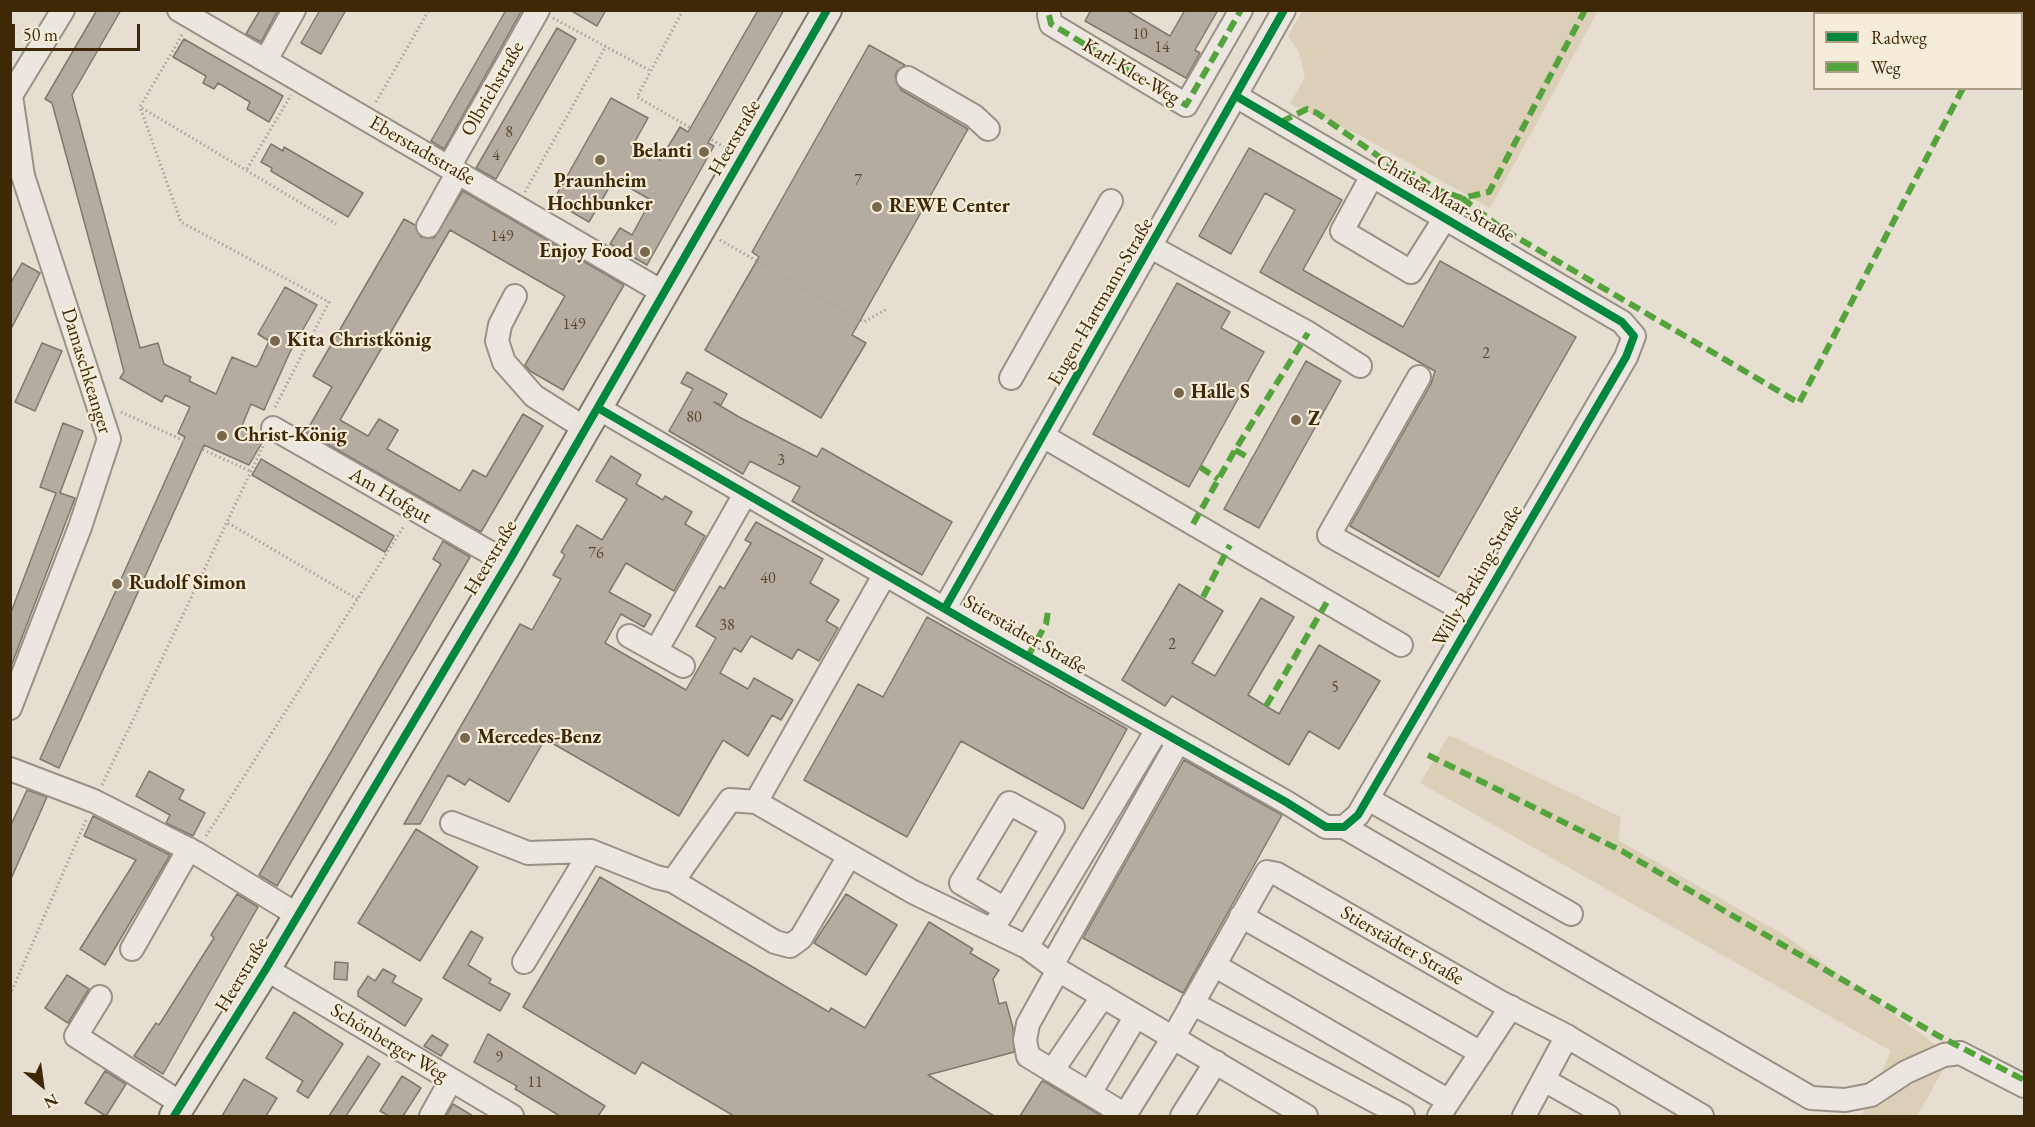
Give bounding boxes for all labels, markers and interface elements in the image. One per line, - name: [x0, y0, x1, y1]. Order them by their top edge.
- scale bar: [15, 12, 142, 50]
- legend: [1813, 12, 2023, 90]
- text: 50 m: [23, 23, 58, 46]
- house number: 10: [1132, 25, 1148, 45]
- text: Radweg: [1871, 26, 1927, 49]
- street label: Karl-Klee-Weg: [1078, 34, 1184, 110]
- street label: Olbrichstraße: [456, 37, 530, 141]
- house number: 14: [1154, 38, 1170, 58]
- text: Weg: [1871, 56, 1901, 79]
- street label: Heerstraße: [704, 96, 766, 180]
- street label: Eberstadtstraße: [365, 111, 479, 191]
- house number: 8: [505, 123, 513, 143]
- place label: Belanti: [632, 140, 692, 164]
- marker: Belanti: [697, 145, 711, 159]
- house number: 4: [492, 146, 500, 166]
- street label: Christa-Maar-Straße: [1371, 150, 1519, 248]
- marker: Praunheim Hochbunker: [593, 153, 607, 167]
- place label: Praunheim Hochbunker: [547, 170, 653, 217]
- house number: 7: [854, 171, 862, 191]
- place label: REWE Center: [889, 195, 1010, 219]
- marker: REWE Center: [870, 200, 884, 214]
- street label: Eugen-Hartmann-Straße: [1043, 214, 1159, 390]
- house number: 149: [490, 227, 514, 247]
- place label: Enjoy Food: [539, 240, 633, 264]
- marker: Enjoy Food: [638, 245, 652, 259]
- street label: Damaschkeanger: [55, 305, 117, 437]
- house number: 149: [562, 315, 586, 335]
- place label: Kita Christkönig: [287, 329, 431, 353]
- marker: Kita Christkönig: [268, 334, 282, 348]
- house number: 2: [1482, 344, 1490, 364]
- place label: Halle S: [1191, 381, 1250, 405]
- marker: Halle S: [1172, 386, 1186, 400]
- house number: 80: [686, 408, 702, 428]
- place label: Z: [1308, 408, 1320, 432]
- marker: Z: [1289, 413, 1303, 427]
- place label: Christ-König: [234, 424, 347, 448]
- marker: Christ-König: [215, 429, 229, 443]
- house number: 3: [777, 451, 785, 471]
- street label: Am Hofgut: [344, 463, 436, 529]
- street label: Willy-Berking-Straße: [1428, 501, 1528, 651]
- street label: Heerstraße: [459, 516, 523, 600]
- house number: 76: [588, 544, 604, 564]
- house number: 40: [760, 569, 776, 589]
- place label: Rudolf Simon: [129, 572, 246, 596]
- marker: Rudolf Simon: [110, 577, 124, 591]
- street label: Stierstädter Straße: [959, 590, 1091, 680]
- house number: 38: [719, 616, 735, 636]
- house number: 2: [1168, 635, 1176, 655]
- house number: 5: [1331, 678, 1339, 698]
- place label: Mercedes-Benz: [477, 726, 601, 750]
- marker: Mercedes-Benz: [458, 731, 472, 745]
- street label: Stierstädter Straße: [1336, 901, 1468, 991]
- street label: Heerstraße: [210, 933, 274, 1017]
- street label: Schönberger Weg: [326, 998, 452, 1088]
- house number: 9: [495, 1048, 503, 1068]
- north arrow: [12, 1055, 72, 1115]
- house number: 11: [527, 1073, 543, 1093]
- text: N: [40, 1089, 62, 1114]

